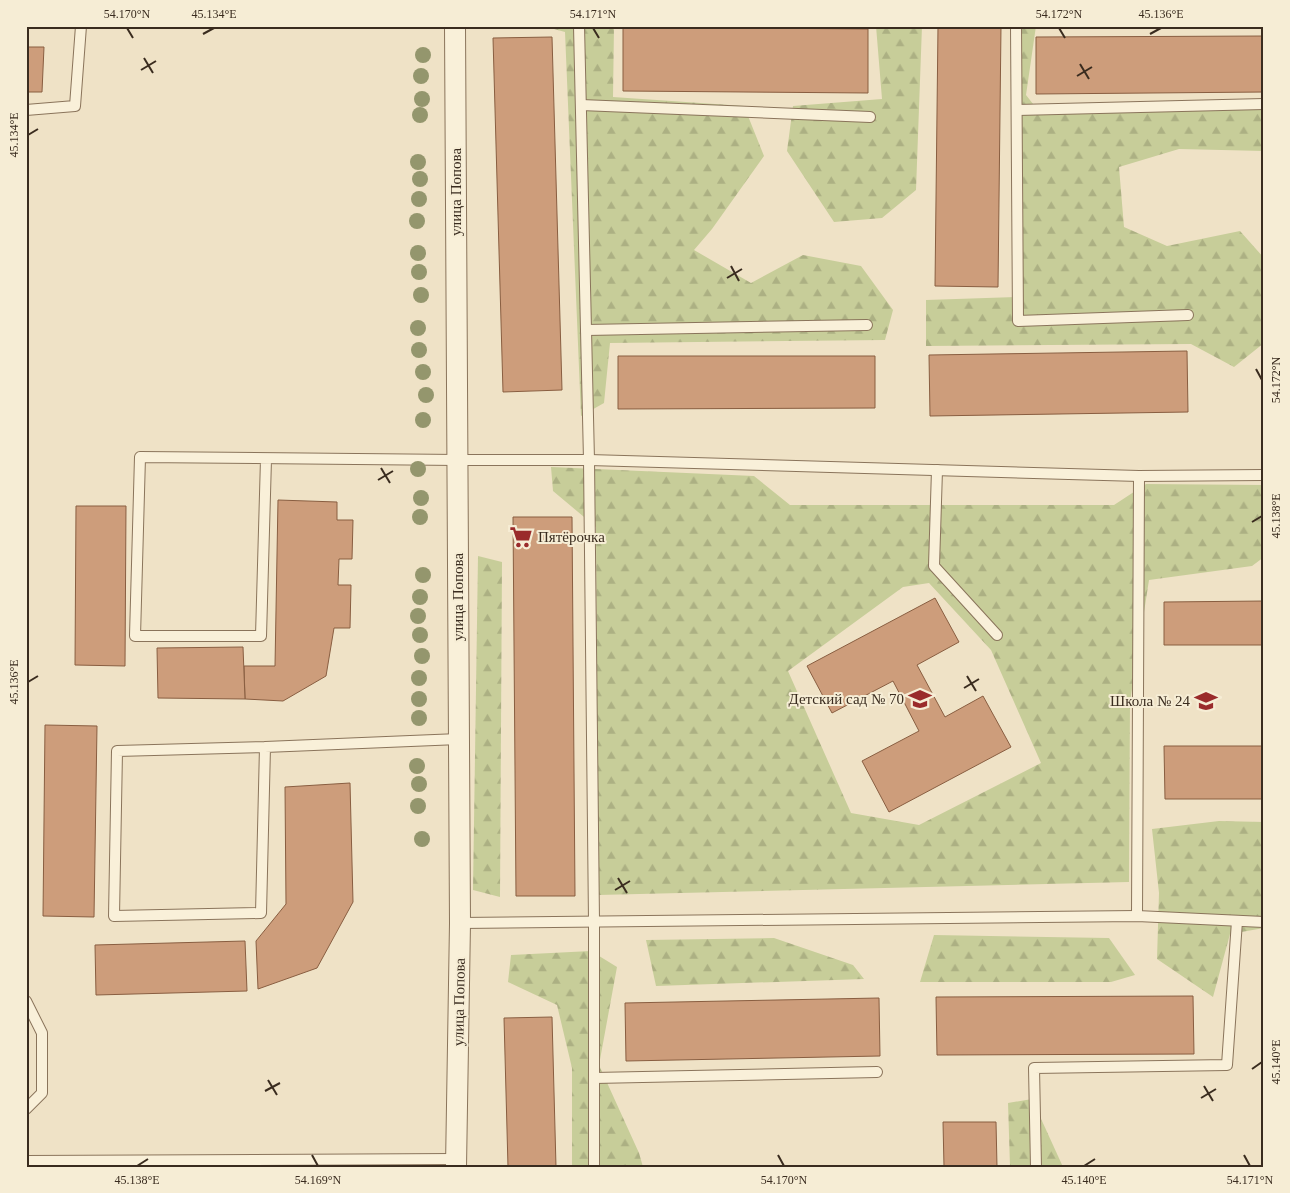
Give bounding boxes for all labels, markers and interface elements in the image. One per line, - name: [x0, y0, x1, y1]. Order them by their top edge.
- text: 54.170°N: [104, 7, 151, 21]
- text: 45.134°E: [191, 7, 237, 21]
- text: 54.171°N: [570, 7, 617, 21]
- text: 54.172°N: [1036, 7, 1083, 21]
- text: 45.136°E: [1138, 7, 1184, 21]
- text: 45.134°E: [7, 112, 21, 158]
- street label: улица Попова: [448, 148, 464, 236]
- text: 54.172°N: [1269, 356, 1283, 403]
- text: 45.138°E: [1269, 493, 1283, 539]
- supermarket icon: Пятёрочка: [508, 524, 534, 550]
- place label: Пятёрочка: [538, 529, 605, 545]
- street label: улица Попова: [450, 553, 466, 641]
- text: 45.136°E: [7, 659, 21, 705]
- school or university icon: Детский сад № 70: [907, 686, 933, 712]
- school or university icon: Школа № 24: [1193, 688, 1219, 714]
- place label: Детский сад № 70: [788, 691, 904, 707]
- place label: Школа № 24: [1110, 693, 1190, 709]
- street label: улица Попова: [450, 957, 468, 1046]
- text: 45.140°E: [1269, 1039, 1283, 1085]
- text: 45.138°E: [114, 1173, 160, 1187]
- text: 54.169°N: [295, 1173, 342, 1187]
- text: 54.170°N: [761, 1173, 808, 1187]
- text: 45.140°E: [1061, 1173, 1107, 1187]
- text: 54.171°N: [1227, 1173, 1274, 1187]

